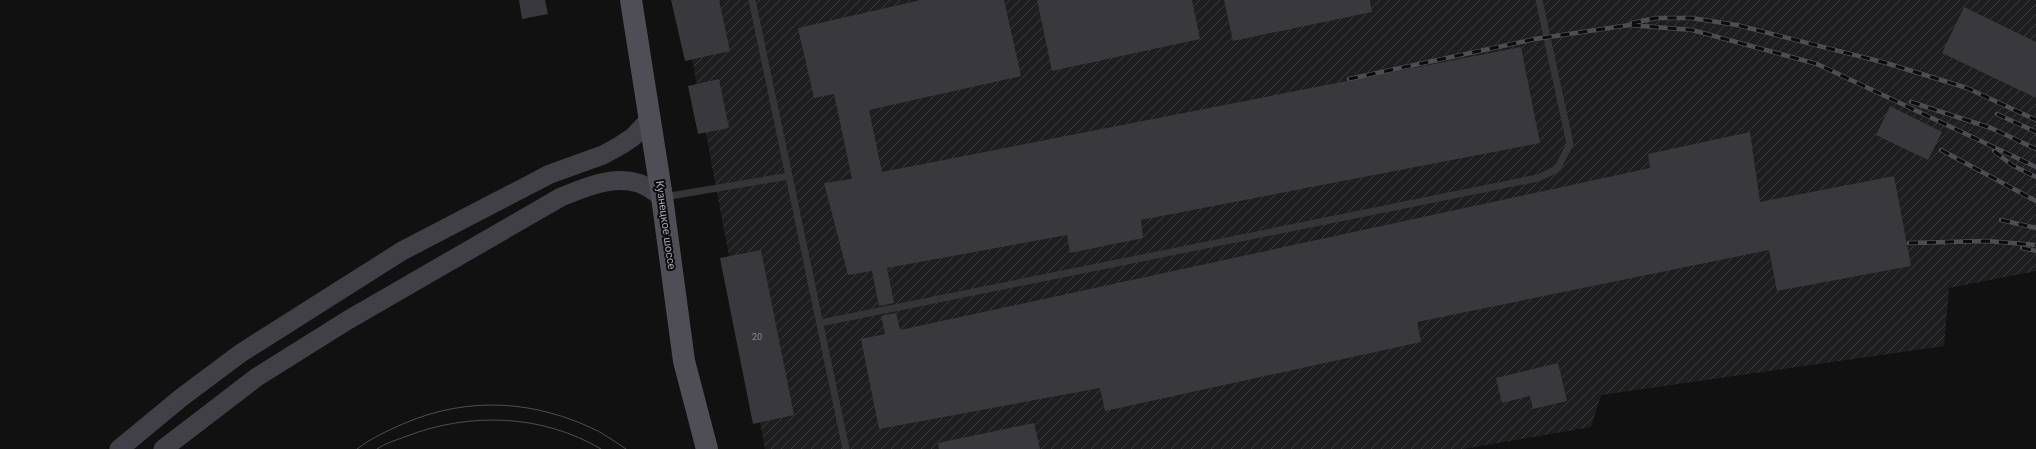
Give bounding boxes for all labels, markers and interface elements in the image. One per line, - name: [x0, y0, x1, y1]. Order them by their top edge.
- street label: Кузнецкое шоссе: [653, 180, 678, 270]
- house number: 20: [752, 332, 762, 342]

